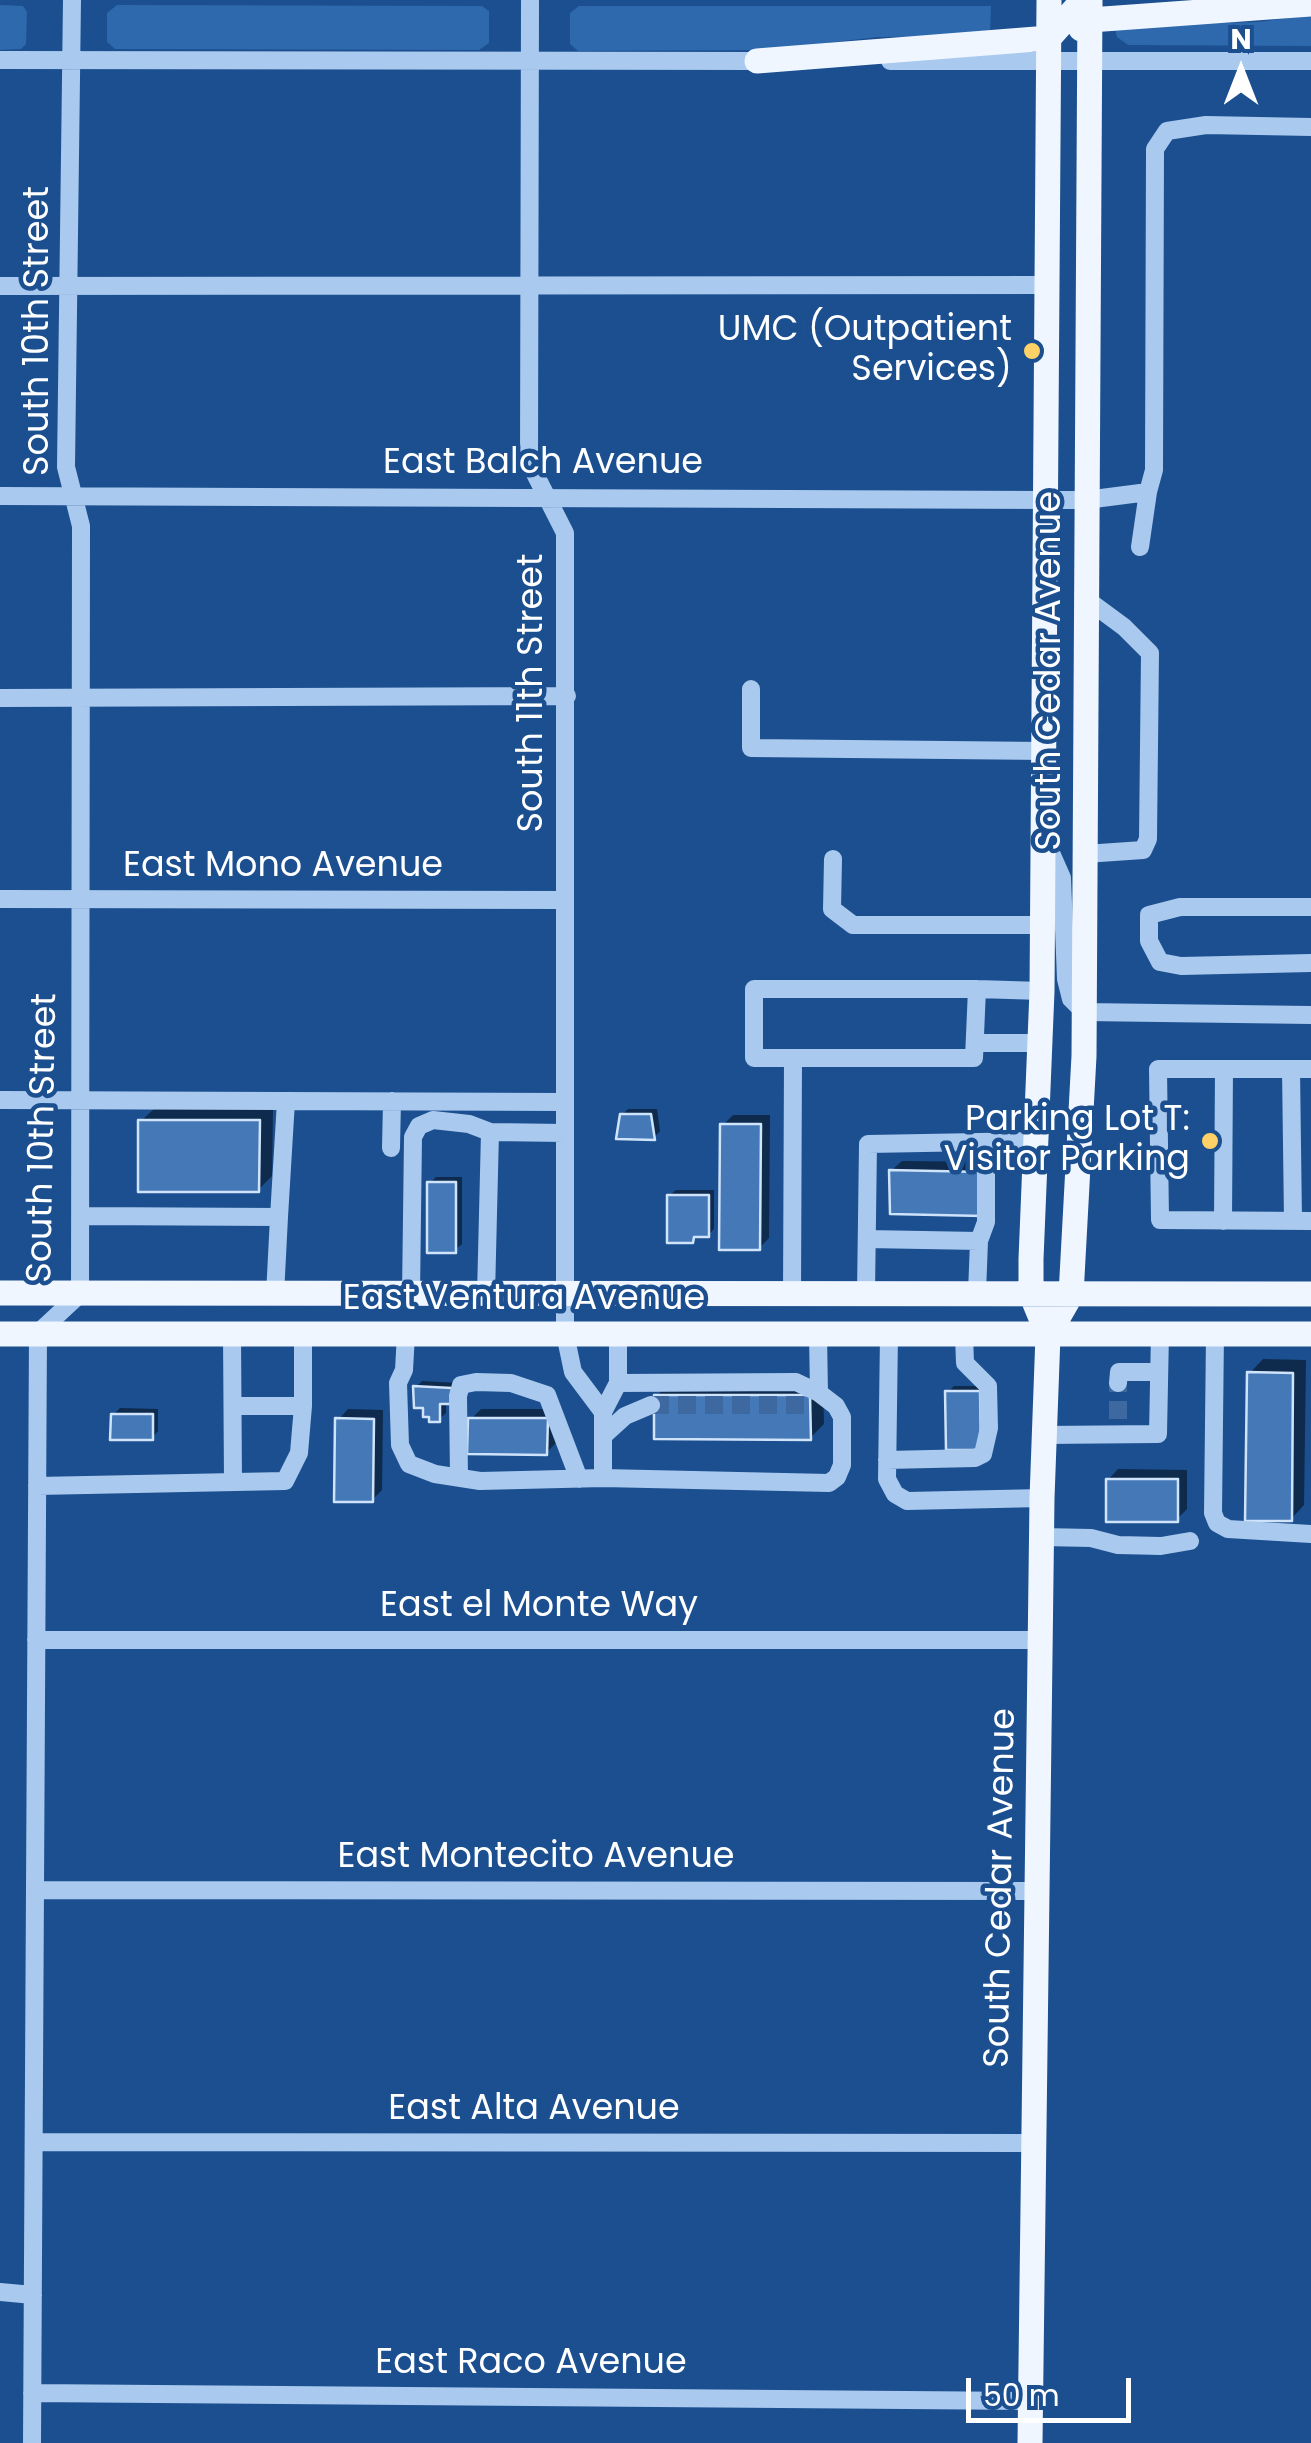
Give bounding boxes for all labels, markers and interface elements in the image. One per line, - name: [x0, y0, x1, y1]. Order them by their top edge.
- north arrow: [1191, 20, 1291, 120]
- text: N: [1230, 20, 1252, 59]
- street label: South 10th Street: [18, 186, 60, 476]
- place label: UMC (Outpatient Services): [718, 310, 1012, 392]
- marker: UMC (Outpatient Services): [1021, 340, 1043, 362]
- street label: East Balch Avenue: [383, 443, 703, 485]
- street label: South Cedar Avenue: [1030, 491, 1072, 851]
- street label: South 11th Street: [512, 553, 554, 833]
- street label: East Mono Avenue: [123, 846, 443, 888]
- street label: South 10th Street: [20, 993, 68, 1283]
- place label: Parking Lot T: Visitor Parking: [944, 1100, 1190, 1182]
- marker: Parking Lot T: Visitor Parking: [1199, 1130, 1221, 1152]
- street label: East Ventura Avenue: [343, 1279, 705, 1321]
- street label: East el Monte Way: [380, 1586, 698, 1628]
- street label: South Cedar Avenue: [978, 1708, 1026, 2068]
- street label: East Montecito Avenue: [337, 1837, 735, 1879]
- street label: East Alta Avenue: [388, 2089, 680, 2131]
- street label: East Raco Avenue: [375, 2343, 687, 2385]
- scale bar: [971, 2358, 1136, 2420]
- text: 50 m: [983, 2374, 1060, 2417]

